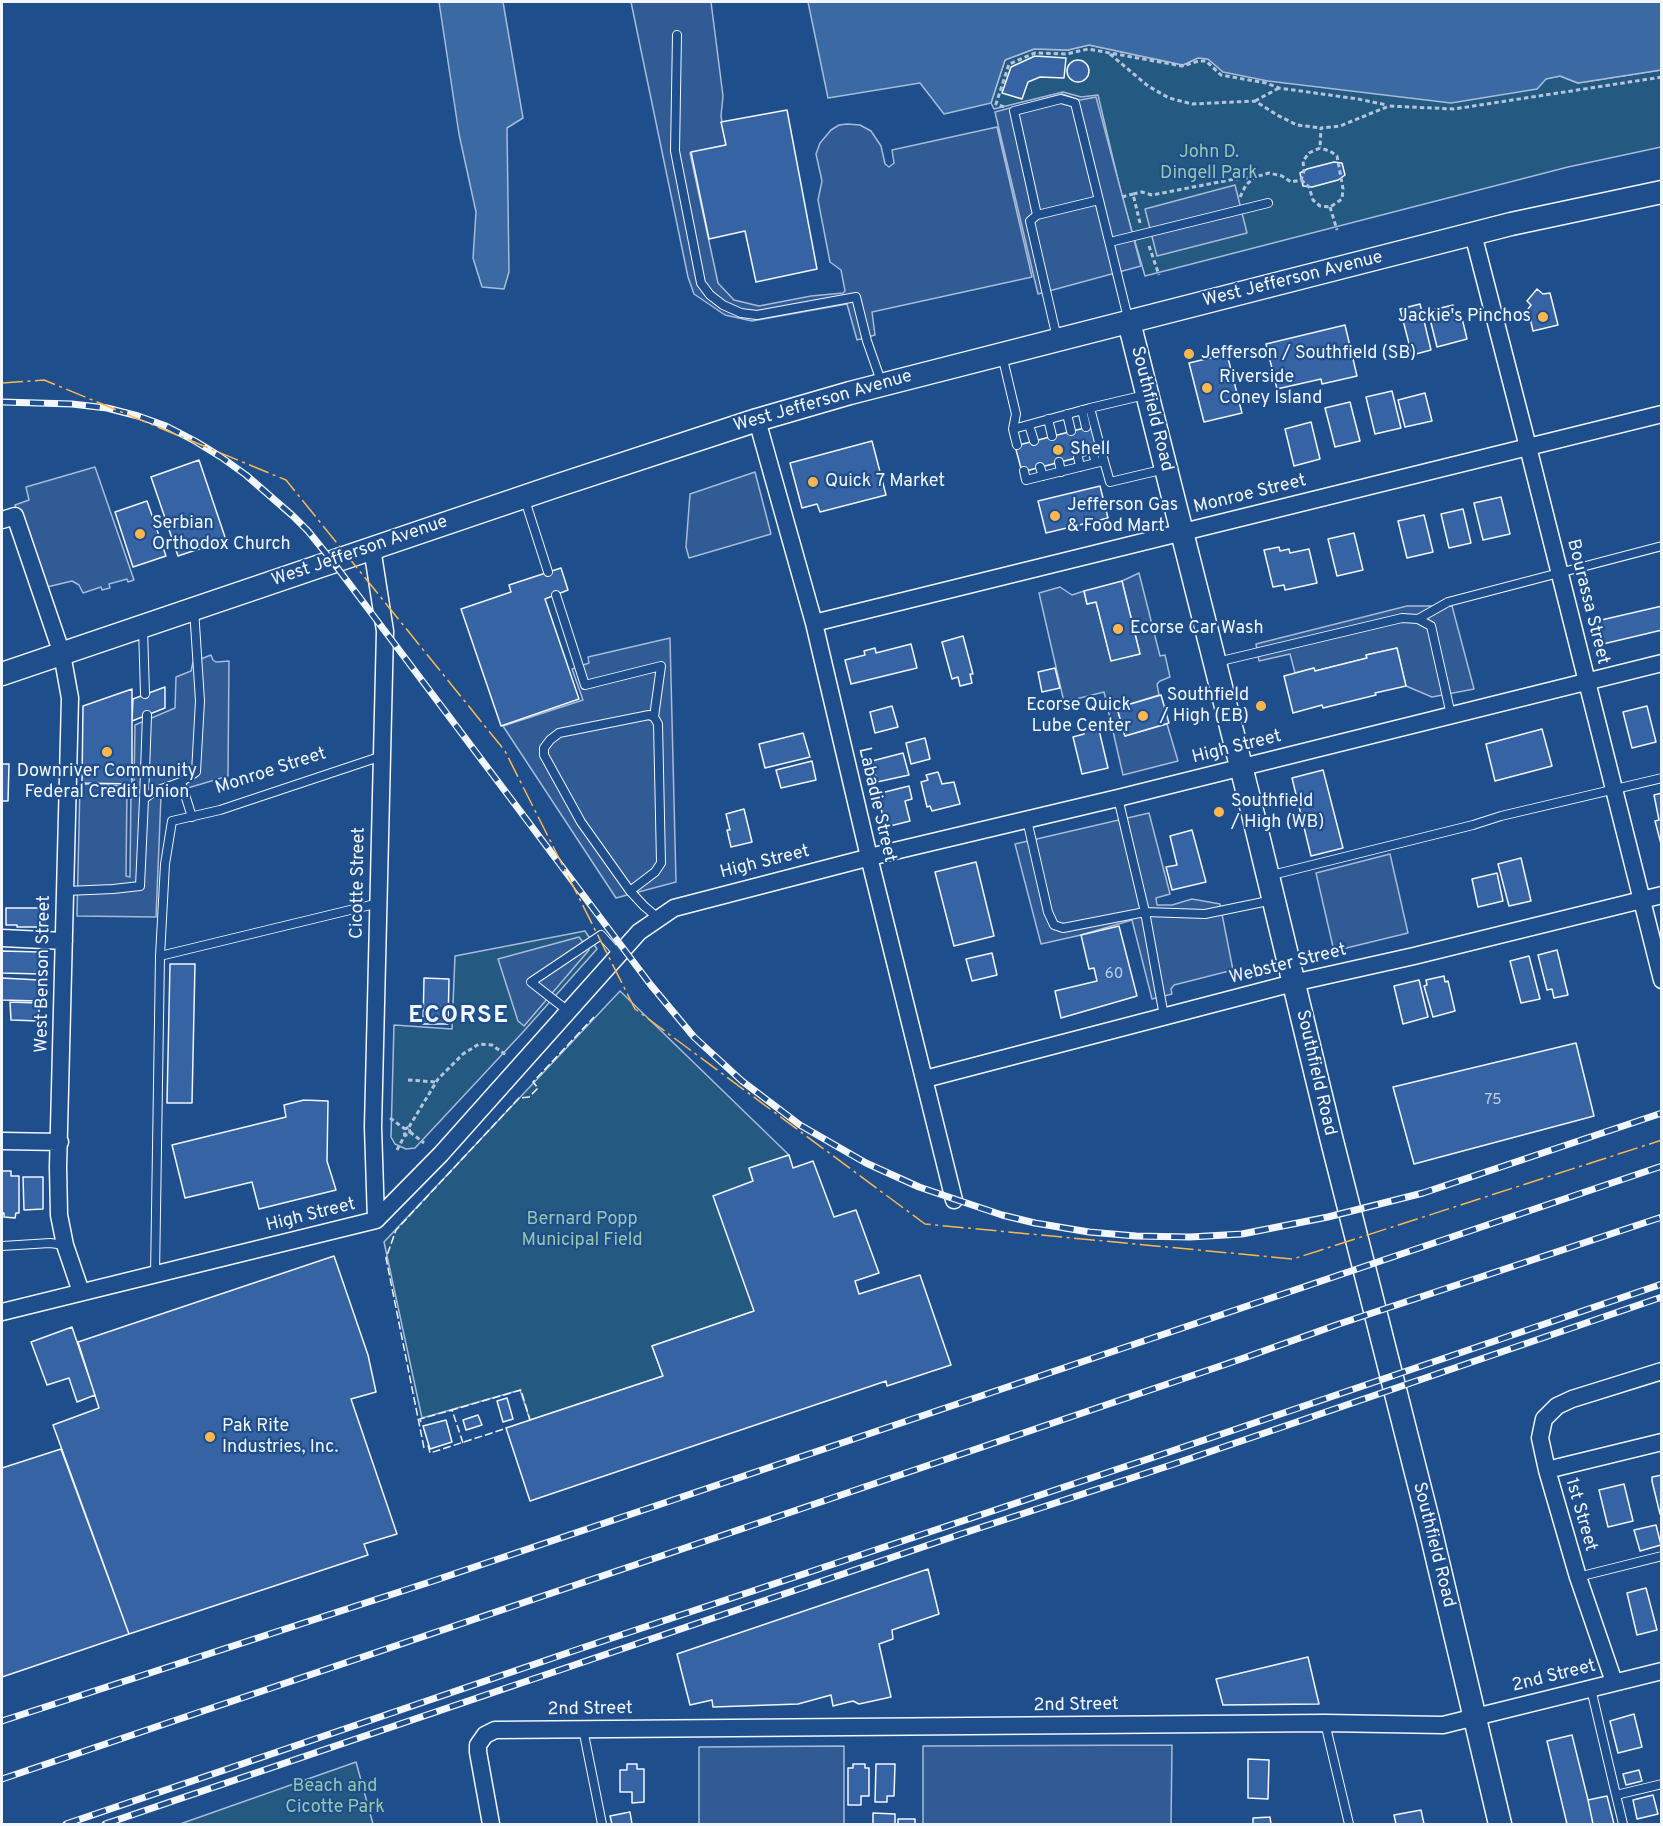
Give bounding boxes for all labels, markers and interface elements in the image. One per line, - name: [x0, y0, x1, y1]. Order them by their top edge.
- park label: John D. Dingell Park: [1160, 142, 1258, 184]
- street label: West Jefferson Avenue: [1201, 247, 1385, 313]
- place label: Jackie's Pinchos: [1398, 306, 1531, 328]
- marker: Jackie's Pinchos: [1536, 310, 1550, 324]
- place label: Jefferson / Southfield (SB): [1201, 343, 1416, 365]
- street label: Southfield Road: [1125, 344, 1177, 474]
- marker: Jefferson / Southfield (SB): [1182, 347, 1196, 361]
- street label: West Jefferson Avenue: [731, 366, 915, 438]
- place label: Riverside Coney Island: [1219, 367, 1322, 410]
- marker: Riverside Coney Island: [1200, 381, 1214, 395]
- place label: Shell: [1070, 439, 1110, 461]
- marker: Shell: [1051, 443, 1065, 457]
- place label: Quick 7 Market: [825, 471, 945, 493]
- street label: Monroe Street: [1192, 471, 1308, 519]
- marker: Quick 7 Market: [806, 475, 820, 489]
- place label: Jefferson Gas & Food Mart: [1067, 495, 1178, 538]
- marker: Jefferson Gas & Food Mart: [1048, 509, 1062, 523]
- street label: West Jefferson Avenue: [269, 512, 451, 592]
- place label: Serbian Orthodox Church: [152, 513, 291, 556]
- marker: Serbian Orthodox Church: [133, 527, 147, 541]
- street label: Bourassa Street: [1561, 537, 1613, 667]
- place label: Ecorse Car Wash: [1130, 618, 1264, 640]
- marker: Ecorse Car Wash: [1111, 622, 1125, 636]
- place label: Southfield / High (EB): [1160, 685, 1249, 728]
- place label: Ecorse Quick Lube Center: [1026, 695, 1131, 738]
- marker: Southfield / High (EB): [1254, 699, 1268, 713]
- marker: Ecorse Quick Lube Center: [1136, 709, 1150, 723]
- street label: High Street: [1190, 726, 1284, 770]
- street label: Monroe Street: [213, 744, 329, 800]
- marker: Downriver Community Federal Credit Union: [100, 745, 114, 759]
- street label: Labadie Street: [852, 745, 900, 865]
- place label: Downriver Community Federal Credit Union: [17, 761, 197, 804]
- place label: Southfield / High (WB): [1231, 791, 1324, 834]
- marker: Southfield / High (WB): [1212, 805, 1226, 819]
- street label: Cicotte Street: [347, 827, 371, 939]
- street label: High Street: [718, 841, 812, 885]
- street label: West Benson Street: [32, 895, 56, 1053]
- street label: Webster Street: [1227, 940, 1349, 990]
- house number: 60: [1105, 966, 1123, 984]
- district label: ECORSE: [408, 1003, 510, 1031]
- street label: Southfield Road: [1290, 1008, 1340, 1138]
- house number: 75: [1484, 1092, 1502, 1110]
- street label: High Street: [264, 1194, 358, 1238]
- park label: Bernard Popp Municipal Field: [521, 1209, 643, 1252]
- place label: Pak Rite Industries, Inc.: [222, 1416, 339, 1458]
- marker: Pak Rite Industries, Inc.: [203, 1430, 217, 1444]
- street label: 1st Street: [1559, 1476, 1601, 1554]
- street label: Southfield Road: [1407, 1480, 1459, 1610]
- street label: 2nd Street: [1510, 1656, 1598, 1698]
- street label: 2nd Street: [1033, 1694, 1119, 1718]
- street label: 2nd Street: [547, 1698, 633, 1722]
- park label: Beach and Cicotte Park: [285, 1776, 385, 1818]

